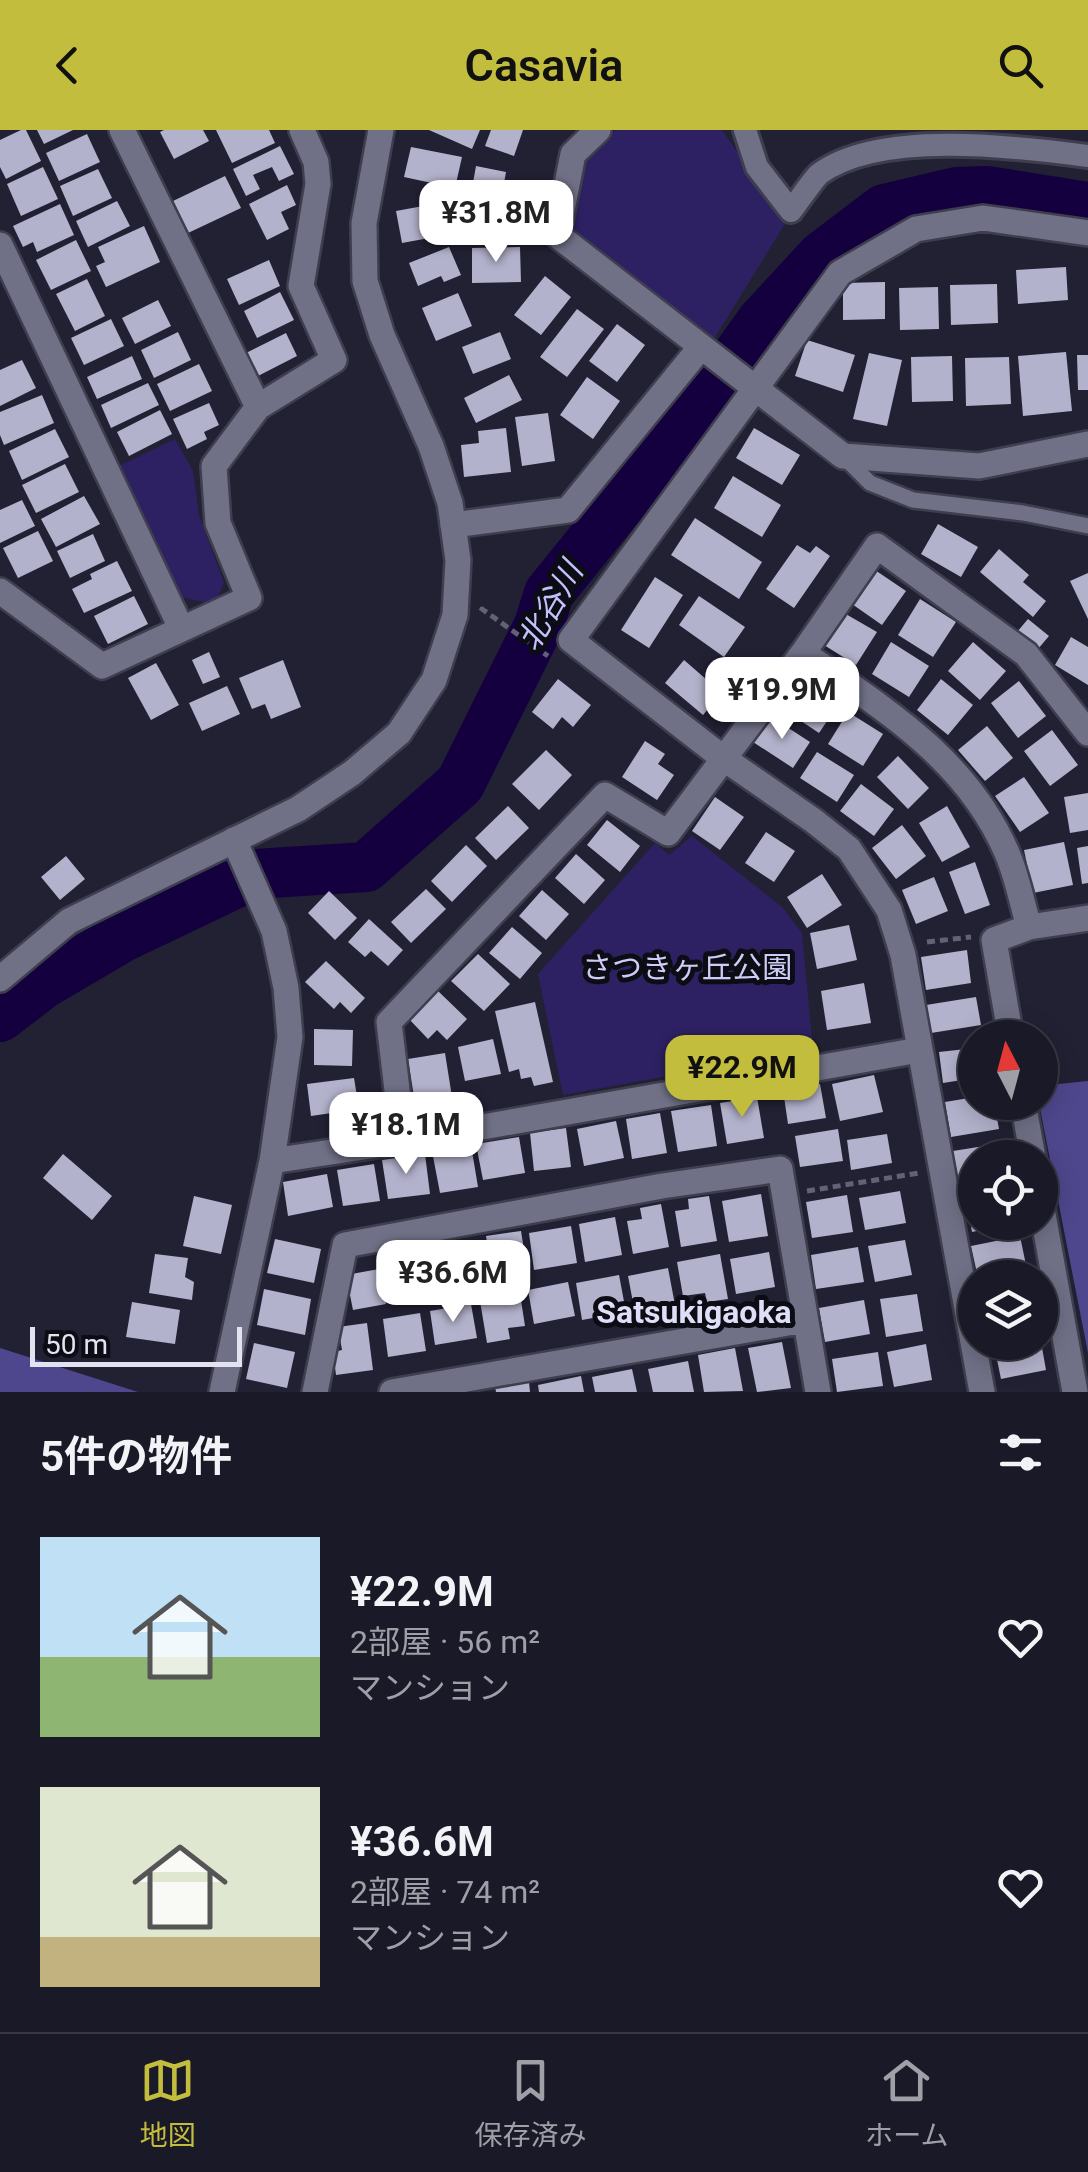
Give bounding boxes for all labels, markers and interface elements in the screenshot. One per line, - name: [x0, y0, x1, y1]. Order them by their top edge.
- icon: back: [40, 38, 95, 93]
- icon: search: [993, 38, 1048, 93]
- text: Casavia: [465, 39, 623, 92]
- pin: ¥31.8M: [415, 180, 577, 265]
- text: ¥31.8M: [441, 193, 551, 231]
- water label: 北谷川: [510, 552, 592, 657]
- pin: ¥19.9M: [701, 657, 863, 742]
- text: ¥19.9M: [727, 670, 837, 708]
- park label: さつきヶ丘公園: [582, 950, 792, 985]
- north arrow: [958, 1020, 1058, 1120]
- map controls: [958, 1020, 1058, 1360]
- pin: ¥22.9M: [661, 1035, 823, 1120]
- text: ¥22.9M: [687, 1048, 797, 1086]
- pin: ¥18.1M: [325, 1092, 487, 1177]
- text: ¥18.1M: [351, 1105, 461, 1143]
- button: locate: [958, 1140, 1058, 1240]
- pin: ¥36.6M: [372, 1240, 534, 1325]
- text: ¥36.6M: [398, 1253, 508, 1291]
- button: layers: [958, 1260, 1058, 1360]
- district label: Satsukigaoka: [596, 1293, 792, 1331]
- scale bar: [30, 1322, 242, 1366]
- text: 50 m: [45, 1328, 108, 1361]
- icon: filters: [993, 1425, 1048, 1480]
- text: 5件の物件: [40, 1432, 232, 1481]
- text: ¥22.9M: [350, 1567, 494, 1616]
- icon: home: [120, 1577, 240, 1697]
- icon: heart: [993, 1610, 1048, 1665]
- text: 2部屋 · 56 m²: [350, 1623, 540, 1661]
- text: マンション: [350, 1669, 510, 1707]
- text: ¥36.6M: [350, 1817, 494, 1866]
- icon: home: [120, 1827, 240, 1947]
- icon: heart: [993, 1860, 1048, 1915]
- text: 2部屋 · 74 m²: [350, 1873, 540, 1911]
- text: マンション: [350, 1919, 510, 1957]
- tab: 地図: [139, 2053, 195, 2153]
- tab: 保存済み: [474, 2053, 586, 2153]
- tab: ホーム: [865, 2053, 949, 2153]

